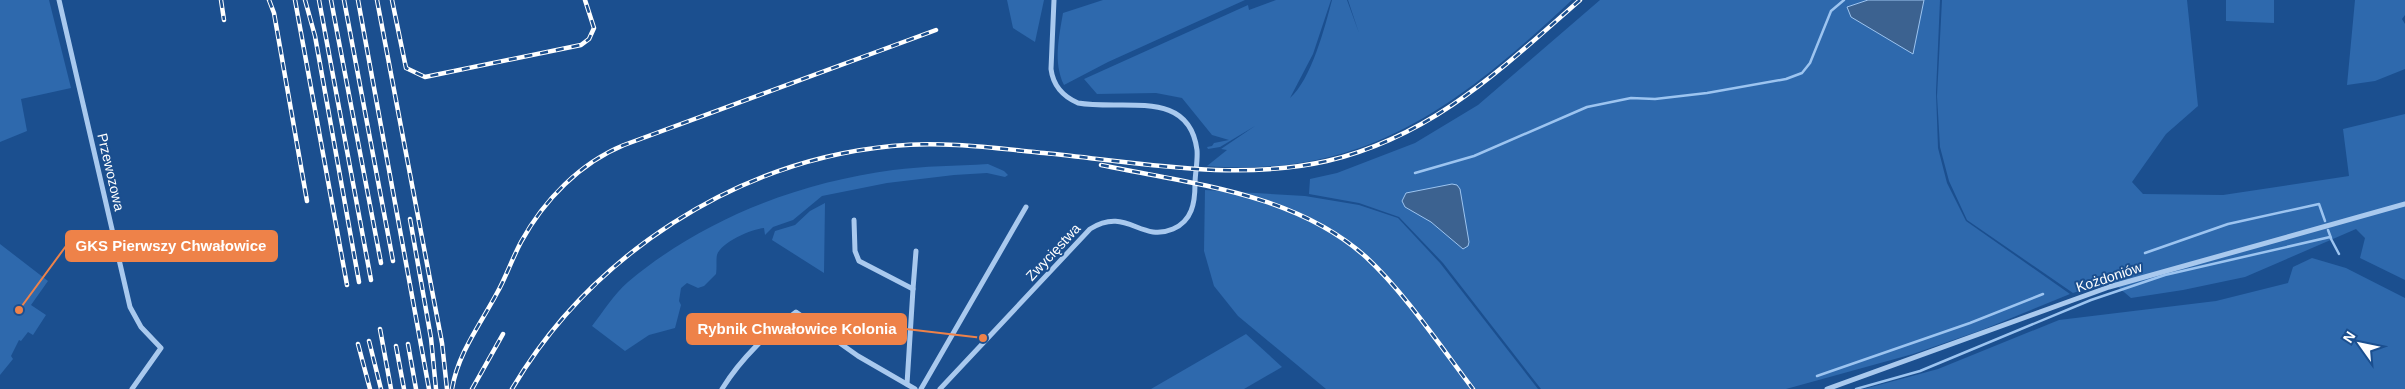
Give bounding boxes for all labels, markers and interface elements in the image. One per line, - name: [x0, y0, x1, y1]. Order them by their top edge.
- street label: Przewozowa: [94, 132, 128, 213]
- street label: Zwycięstwa: [1022, 220, 1084, 284]
- callout: GKS Pierwszy Chwałowice: [66, 231, 277, 261]
- text: GKS Pierwszy Chwałowice: [76, 237, 266, 254]
- street label: Kożdoniów: [2074, 259, 2145, 295]
- callout: Rybnik Chwałowice Kolonia: [687, 314, 906, 344]
- north arrow: [2335, 319, 2385, 369]
- text: Rybnik Chwałowice Kolonia: [697, 320, 897, 337]
- text: N: [2340, 328, 2359, 346]

